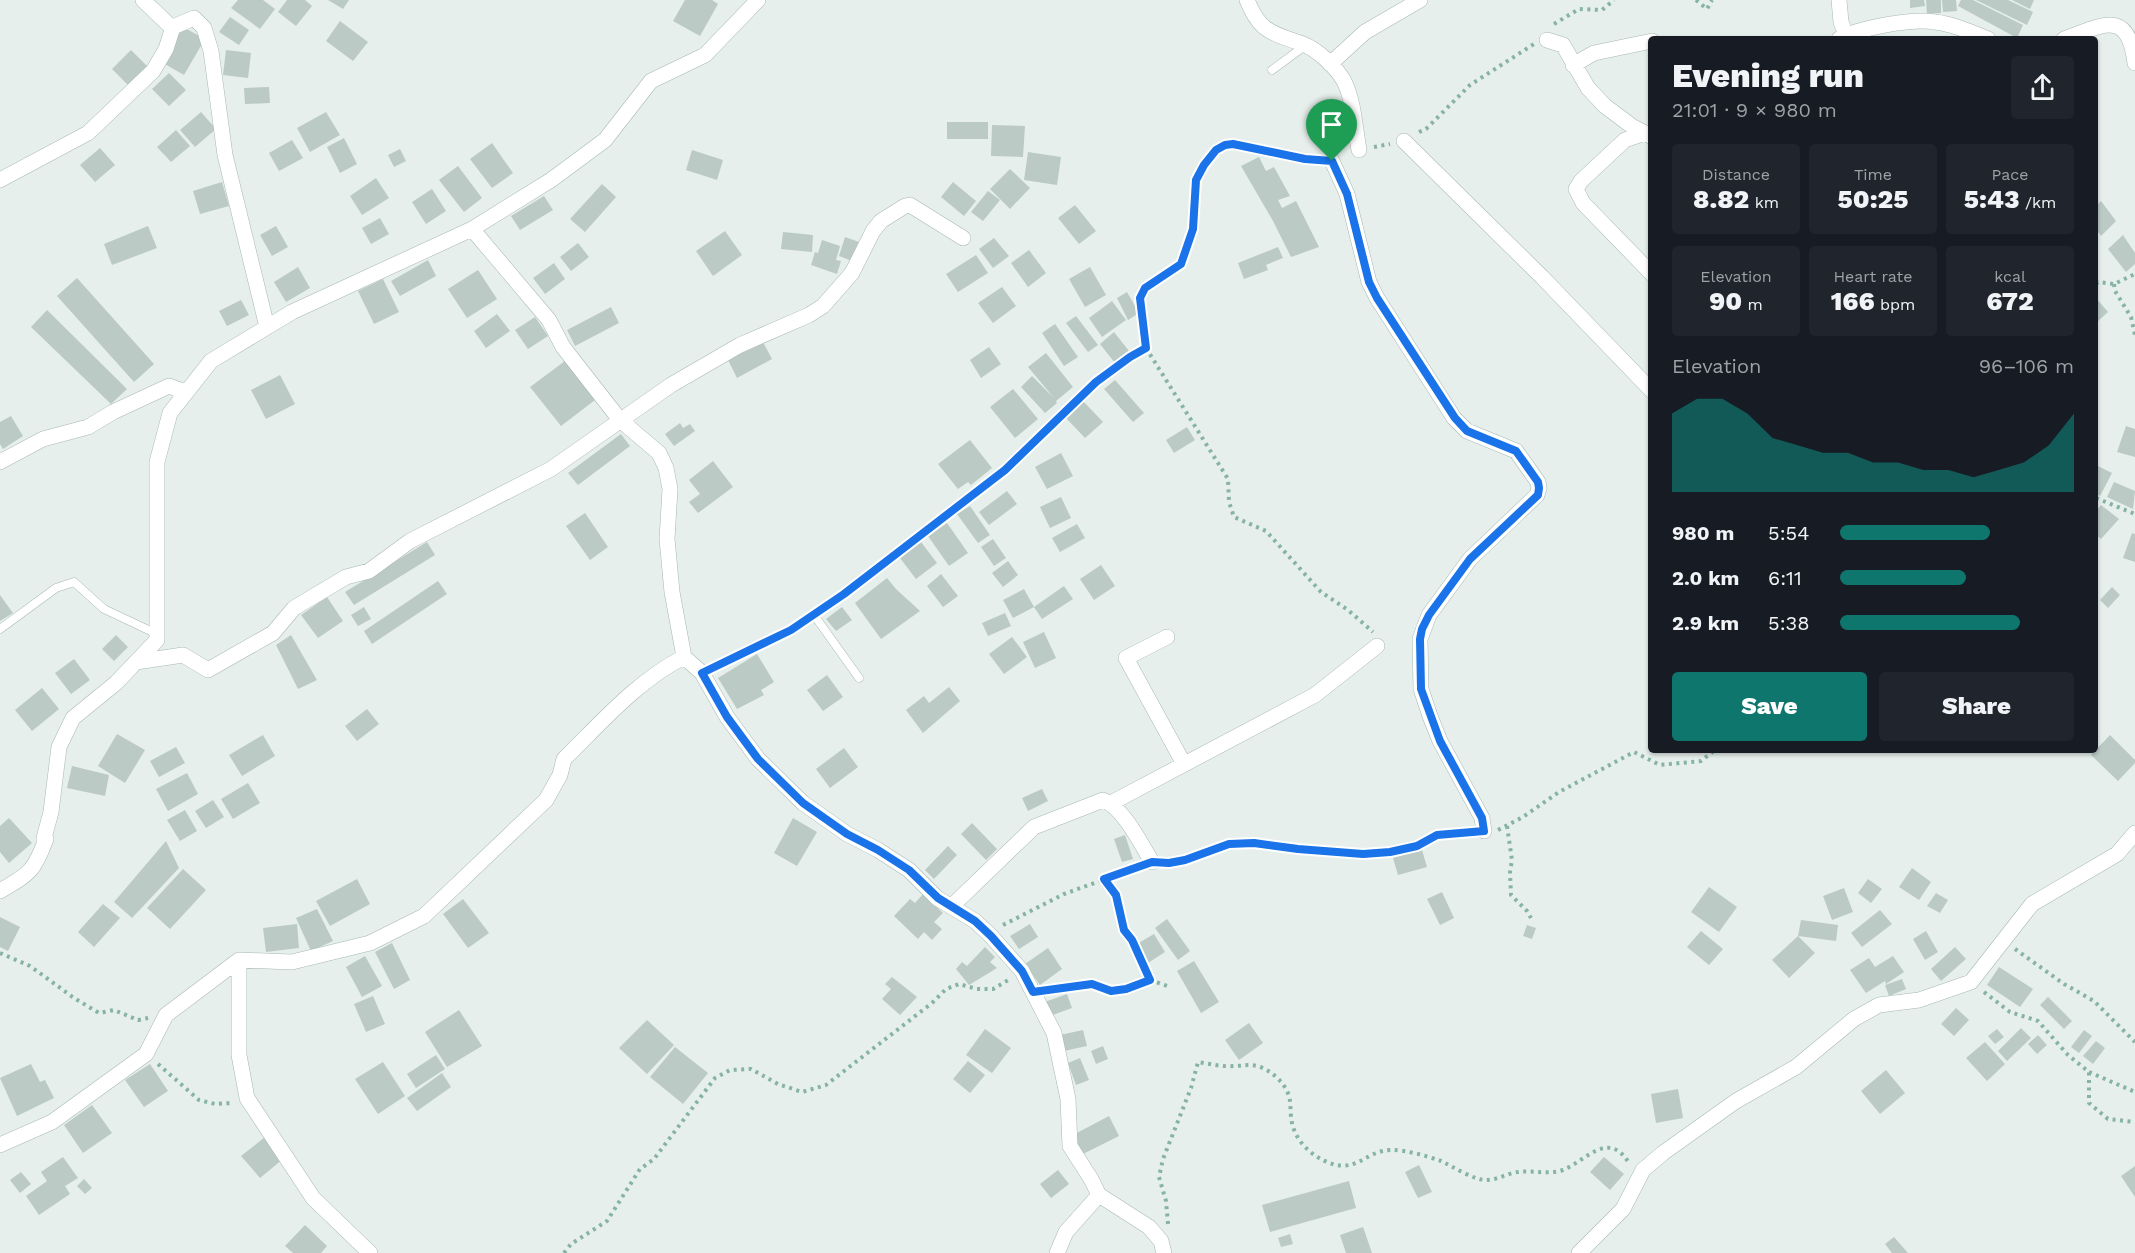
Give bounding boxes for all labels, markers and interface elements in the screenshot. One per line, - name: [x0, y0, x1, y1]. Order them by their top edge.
- text: Evening run: [1672, 56, 1864, 95]
- button: share: [2011, 56, 2074, 119]
- text: 21:01 · 9 × 980 m: [1672, 98, 1837, 122]
- pin: [1306, 99, 1357, 161]
- icon: arrive: [1315, 108, 1348, 141]
- text: Distance: [1702, 165, 1770, 184]
- text: Time: [1854, 165, 1892, 184]
- text: Pace: [1991, 165, 2029, 184]
- text: 8.82: [1693, 184, 1749, 214]
- text: 50:25: [1838, 184, 1908, 214]
- text: 5:43: [1964, 184, 2019, 214]
- text: km: [1749, 193, 1779, 212]
- text: /km: [2019, 193, 2056, 212]
- text: Elevation: [1700, 267, 1772, 286]
- text: Heart rate: [1833, 267, 1913, 286]
- text: kcal: [1994, 267, 2026, 286]
- text: 90: [1709, 286, 1742, 316]
- text: 166: [1831, 286, 1875, 316]
- text: 672: [1986, 286, 2034, 316]
- text: m: [1742, 295, 1763, 314]
- text: bpm: [1875, 295, 1915, 314]
- text: Elevation: [1672, 354, 1761, 378]
- text: 96–106 m: [1979, 354, 2074, 378]
- text: 980 m: [1672, 521, 1734, 545]
- text: 5:54: [1768, 521, 1809, 545]
- text: 2.0 km: [1672, 566, 1739, 590]
- text: 6:11: [1768, 566, 1802, 590]
- text: 2.9 km: [1672, 611, 1739, 635]
- text: 5:38: [1768, 611, 1810, 635]
- button: Save: [1672, 672, 1867, 741]
- button: Share: [1879, 672, 2074, 741]

